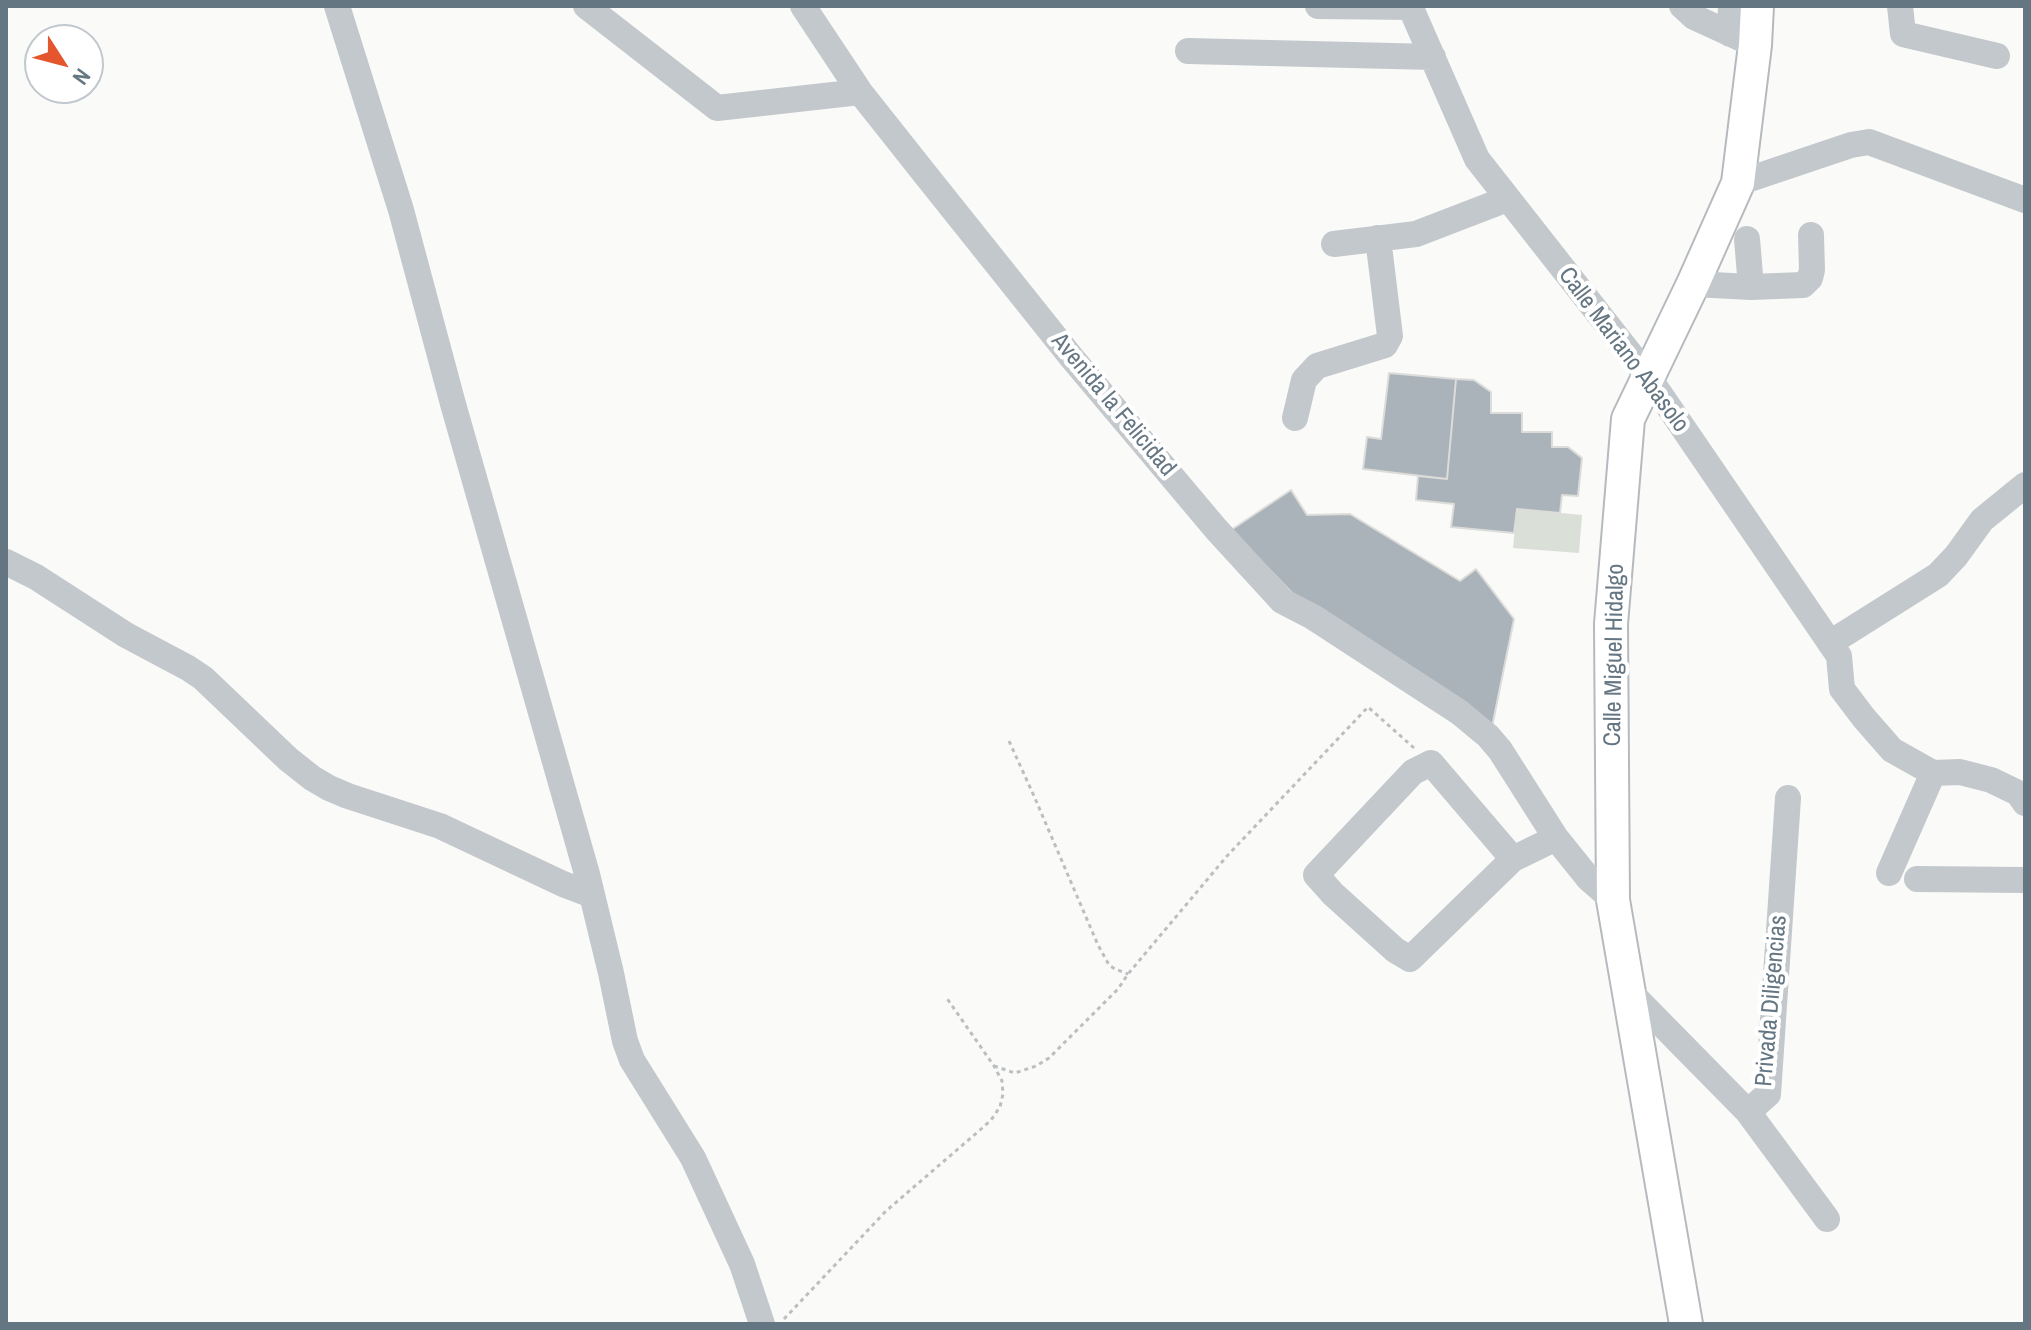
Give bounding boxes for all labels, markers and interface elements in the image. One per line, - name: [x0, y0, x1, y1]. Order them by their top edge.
- north arrow: [24, 24, 104, 104]
- text: N: [66, 63, 98, 91]
- street label: Calle Mariano Abasolo: [1552, 262, 1694, 438]
- street label: Avenida la Felicidad: [1045, 328, 1181, 482]
- street label: Calle Miguel Hidalgo: [1599, 563, 1631, 747]
- street label: Privada Diligencias: [1750, 914, 1794, 1088]

